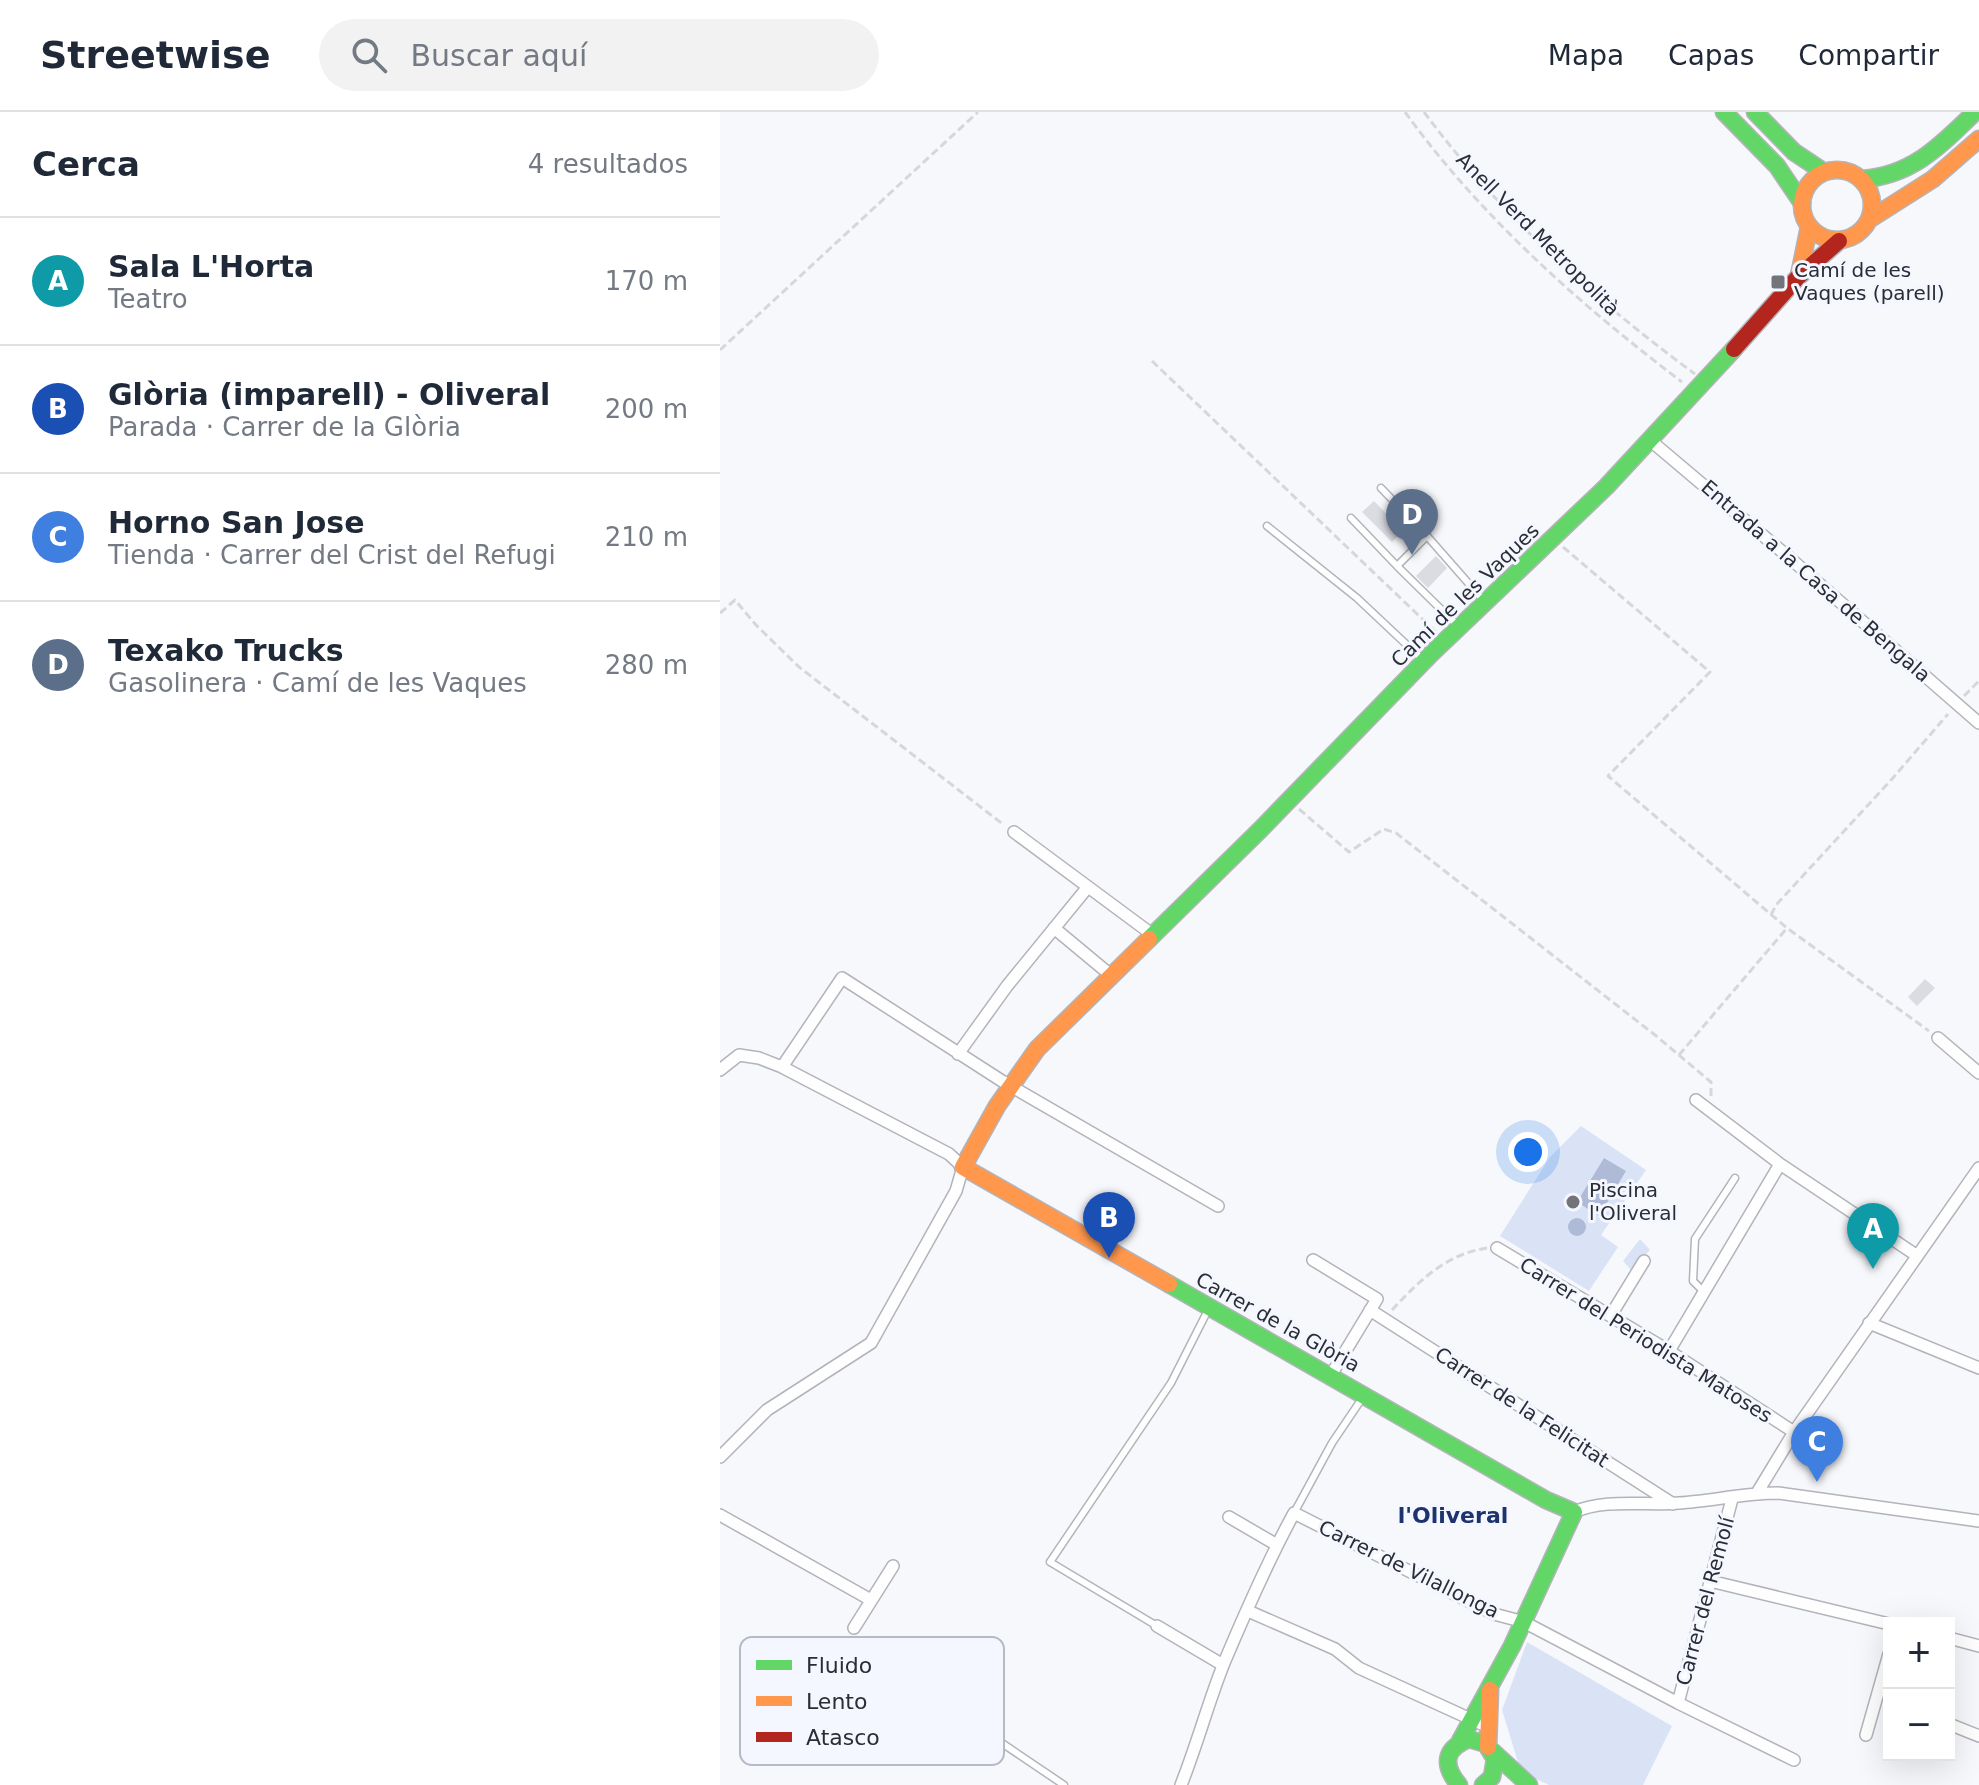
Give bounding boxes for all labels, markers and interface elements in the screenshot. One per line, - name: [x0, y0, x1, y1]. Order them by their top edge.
- search box: [319, 19, 879, 91]
- text: Streetwise: [40, 33, 271, 77]
- icon: search: [347, 33, 391, 77]
- text: Buscar aquí: [411, 38, 587, 73]
- text: Mapa: [1548, 39, 1624, 72]
- text: Capas: [1668, 39, 1754, 72]
- text: Compartir: [1798, 39, 1939, 72]
- text: Cerca: [32, 144, 140, 184]
- street label: Anell Verd Metropolità: [1451, 147, 1625, 321]
- text: 4 resultados: [528, 149, 688, 179]
- text: Sala L'Horta: [108, 249, 314, 284]
- place label: Camí de les Vaques (parell): [1794, 258, 1945, 305]
- text: A: [48, 266, 68, 296]
- text: 170 m: [605, 266, 688, 296]
- marker: Camí de les Vaques (parell): [1769, 273, 1787, 291]
- text: Teatro: [108, 284, 188, 314]
- text: Glòria (imparell) - Oliveral: [108, 377, 550, 412]
- text: B: [48, 394, 68, 424]
- text: 200 m: [605, 394, 688, 424]
- text: Parada · Carrer de la Glòria: [108, 412, 461, 442]
- street label: Entrada a la Casa de Bengala: [1697, 475, 1935, 687]
- pin: D: [1386, 489, 1438, 555]
- text: Horno San Jose: [108, 505, 365, 540]
- street label: Camí de les Vaques: [1386, 518, 1544, 672]
- text: C: [48, 522, 68, 552]
- text: 210 m: [605, 522, 688, 552]
- text: Tienda · Carrer del Crist del Refugi: [108, 540, 556, 570]
- text: Texako Trucks: [108, 633, 344, 668]
- text: D: [47, 650, 69, 680]
- text: 280 m: [605, 650, 688, 680]
- text: Gasolinera · Camí de les Vaques: [108, 668, 527, 698]
- your location: [1508, 1132, 1548, 1172]
- place label: Piscina l'Oliveral: [1589, 1178, 1677, 1225]
- pin: B: [1083, 1192, 1135, 1258]
- marker: Piscina l'Oliveral: [1564, 1193, 1582, 1211]
- pin: A: [1847, 1203, 1899, 1269]
- street label: Carrer del Periodista Matoses: [1515, 1252, 1777, 1428]
- street label: Carrer de la Glòria: [1192, 1267, 1364, 1377]
- street label: Carrer de la Felicitat: [1431, 1342, 1614, 1472]
- pin: C: [1791, 1416, 1843, 1482]
- district label: l'Oliveral: [1398, 1503, 1508, 1528]
- street label: Carrer del Remolí: [1671, 1513, 1739, 1688]
- street label: Carrer de Vilallonga: [1315, 1515, 1503, 1623]
- map controls: [1883, 1617, 1955, 1761]
- button: +: [1883, 1617, 1955, 1689]
- legend: [740, 1637, 1004, 1765]
- text: Fluido: [806, 1653, 872, 1678]
- text: Lento: [806, 1689, 867, 1714]
- button: −: [1883, 1689, 1955, 1761]
- text: Atasco: [806, 1725, 880, 1750]

